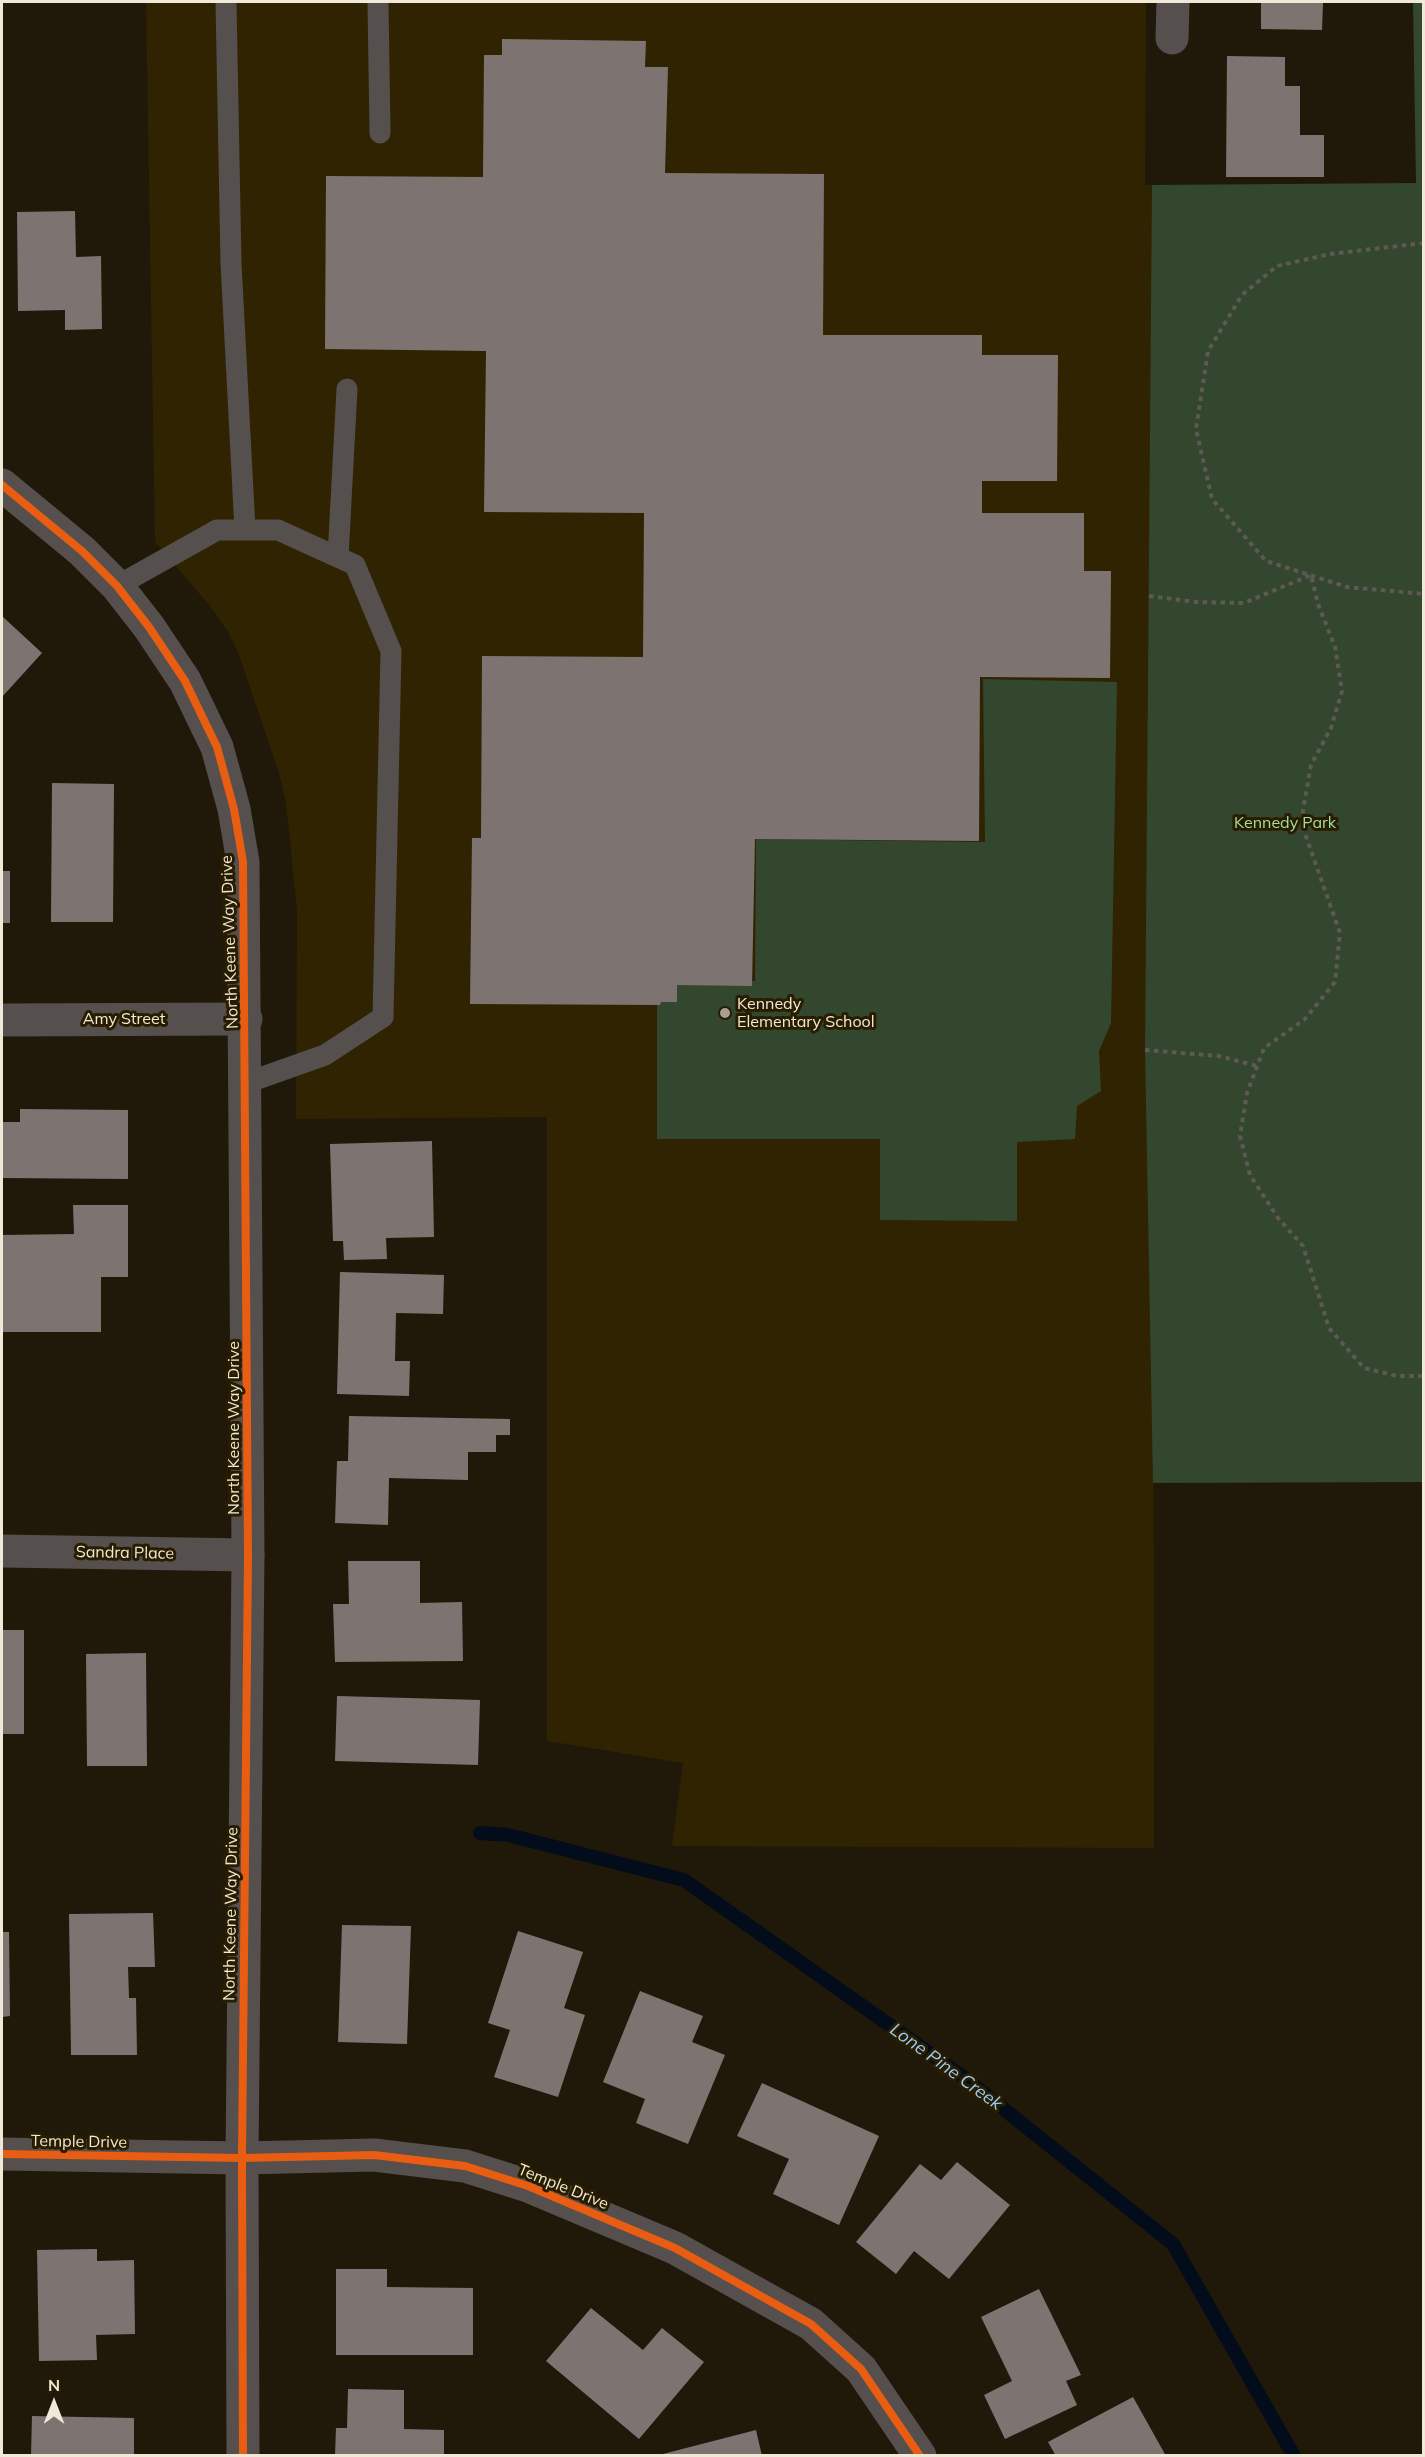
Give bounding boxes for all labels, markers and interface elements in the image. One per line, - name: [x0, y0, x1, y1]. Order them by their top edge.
- park label: Kennedy Park: [1234, 813, 1336, 833]
- street label: North Keene Way Drive: [217, 855, 243, 1029]
- place label: Kennedy Elementary School: [737, 994, 875, 1032]
- marker: Kennedy Elementary School: [718, 1006, 732, 1020]
- street label: Amy Street: [83, 1009, 165, 1029]
- street label: North Keene Way Drive: [224, 1341, 244, 1515]
- street label: Sandra Place: [76, 1543, 174, 1563]
- street label: North Keene Way Drive: [220, 1827, 242, 2001]
- water label: Lone Pine Creek: [886, 2019, 1006, 2115]
- street label: Temple Drive: [31, 2132, 127, 2152]
- street label: Temple Drive: [515, 2160, 611, 2214]
- north arrow: [24, 2373, 84, 2433]
- text: N: [48, 2375, 60, 2395]

